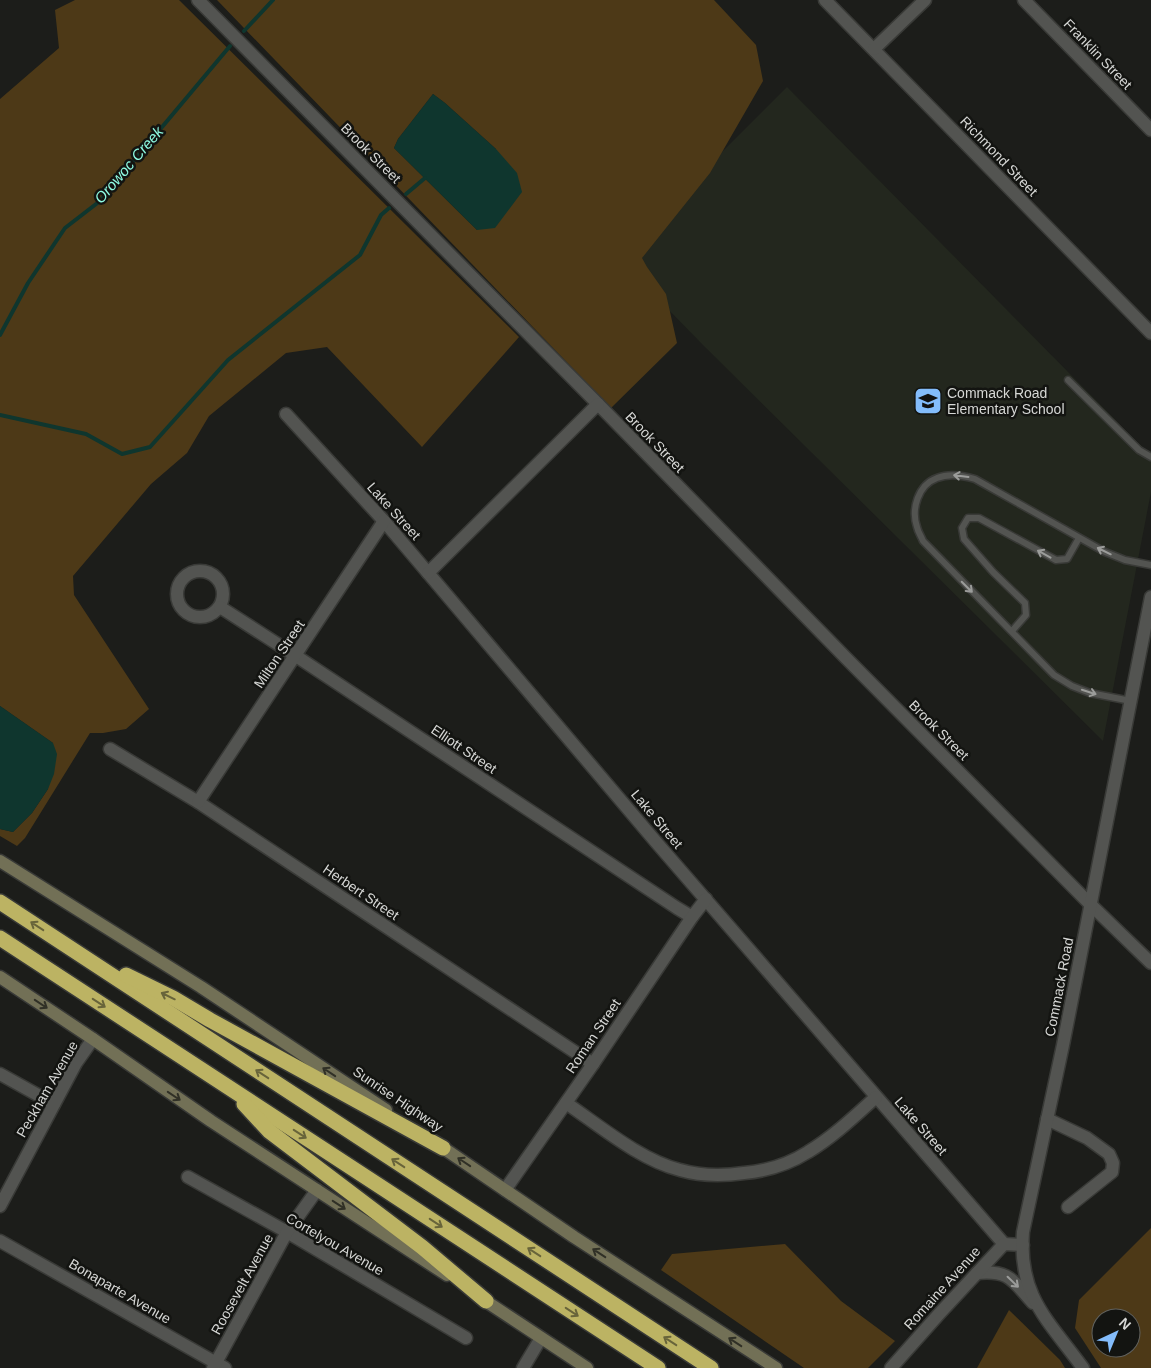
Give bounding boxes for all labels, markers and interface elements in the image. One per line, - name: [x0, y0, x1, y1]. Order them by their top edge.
- street label: Franklin Street: [1061, 16, 1135, 92]
- street label: Richmond Street: [957, 113, 1041, 199]
- street label: Brook Street: [338, 120, 404, 186]
- water label: Orowoc Creek: [91, 122, 167, 206]
- place label: Commack Road Elementary School: [947, 385, 1065, 417]
- school or university icon: Commack Road Elementary School: [913, 386, 943, 416]
- street label: Brook Street: [622, 408, 688, 476]
- one-way arrow: [954, 471, 970, 481]
- street label: Lake Street: [364, 479, 424, 543]
- one-way arrow: [1097, 546, 1112, 556]
- one-way arrow: [1037, 549, 1052, 559]
- one-way arrow: [961, 580, 973, 593]
- street label: Milton Street: [250, 617, 308, 691]
- one-way arrow: [1080, 687, 1096, 697]
- street label: Brook Street: [906, 697, 972, 763]
- street label: Elliott Street: [428, 721, 500, 777]
- street label: Lake Street: [628, 786, 686, 852]
- street label: Herbert Street: [320, 861, 402, 923]
- one-way arrow: [30, 921, 44, 931]
- street label: Commack Road: [1042, 936, 1076, 1038]
- one-way arrow: [161, 990, 176, 1000]
- street label: Roman Street: [562, 996, 624, 1076]
- one-way arrow: [92, 998, 106, 1008]
- one-way arrow: [33, 999, 47, 1009]
- street label: Peckham Avenue: [13, 1038, 81, 1140]
- street label: Sunrise Highway: [350, 1063, 446, 1135]
- one-way arrow: [322, 1067, 336, 1077]
- one-way arrow: [256, 1069, 270, 1079]
- one-way arrow: [167, 1091, 181, 1101]
- street label: Lake Street: [891, 1094, 951, 1158]
- one-way arrow: [292, 1129, 306, 1139]
- one-way arrow: [457, 1157, 471, 1167]
- one-way arrow: [392, 1158, 406, 1168]
- one-way arrow: [332, 1200, 346, 1210]
- street label: Cortelyou Avenue: [283, 1210, 387, 1279]
- one-way arrow: [428, 1218, 442, 1228]
- street label: Roosevelt Avenue: [208, 1231, 276, 1337]
- street label: Romaine Avenue: [900, 1243, 984, 1333]
- one-way arrow: [528, 1247, 542, 1257]
- one-way arrow: [592, 1248, 606, 1258]
- street label: Bonaparte Avenue: [66, 1255, 174, 1327]
- one-way arrow: [1006, 1276, 1019, 1288]
- one-way arrow: [564, 1307, 578, 1317]
- north arrow: [1091, 1308, 1141, 1358]
- text: N: [1116, 1314, 1134, 1333]
- one-way arrow: [664, 1336, 678, 1346]
- one-way arrow: [728, 1337, 742, 1347]

